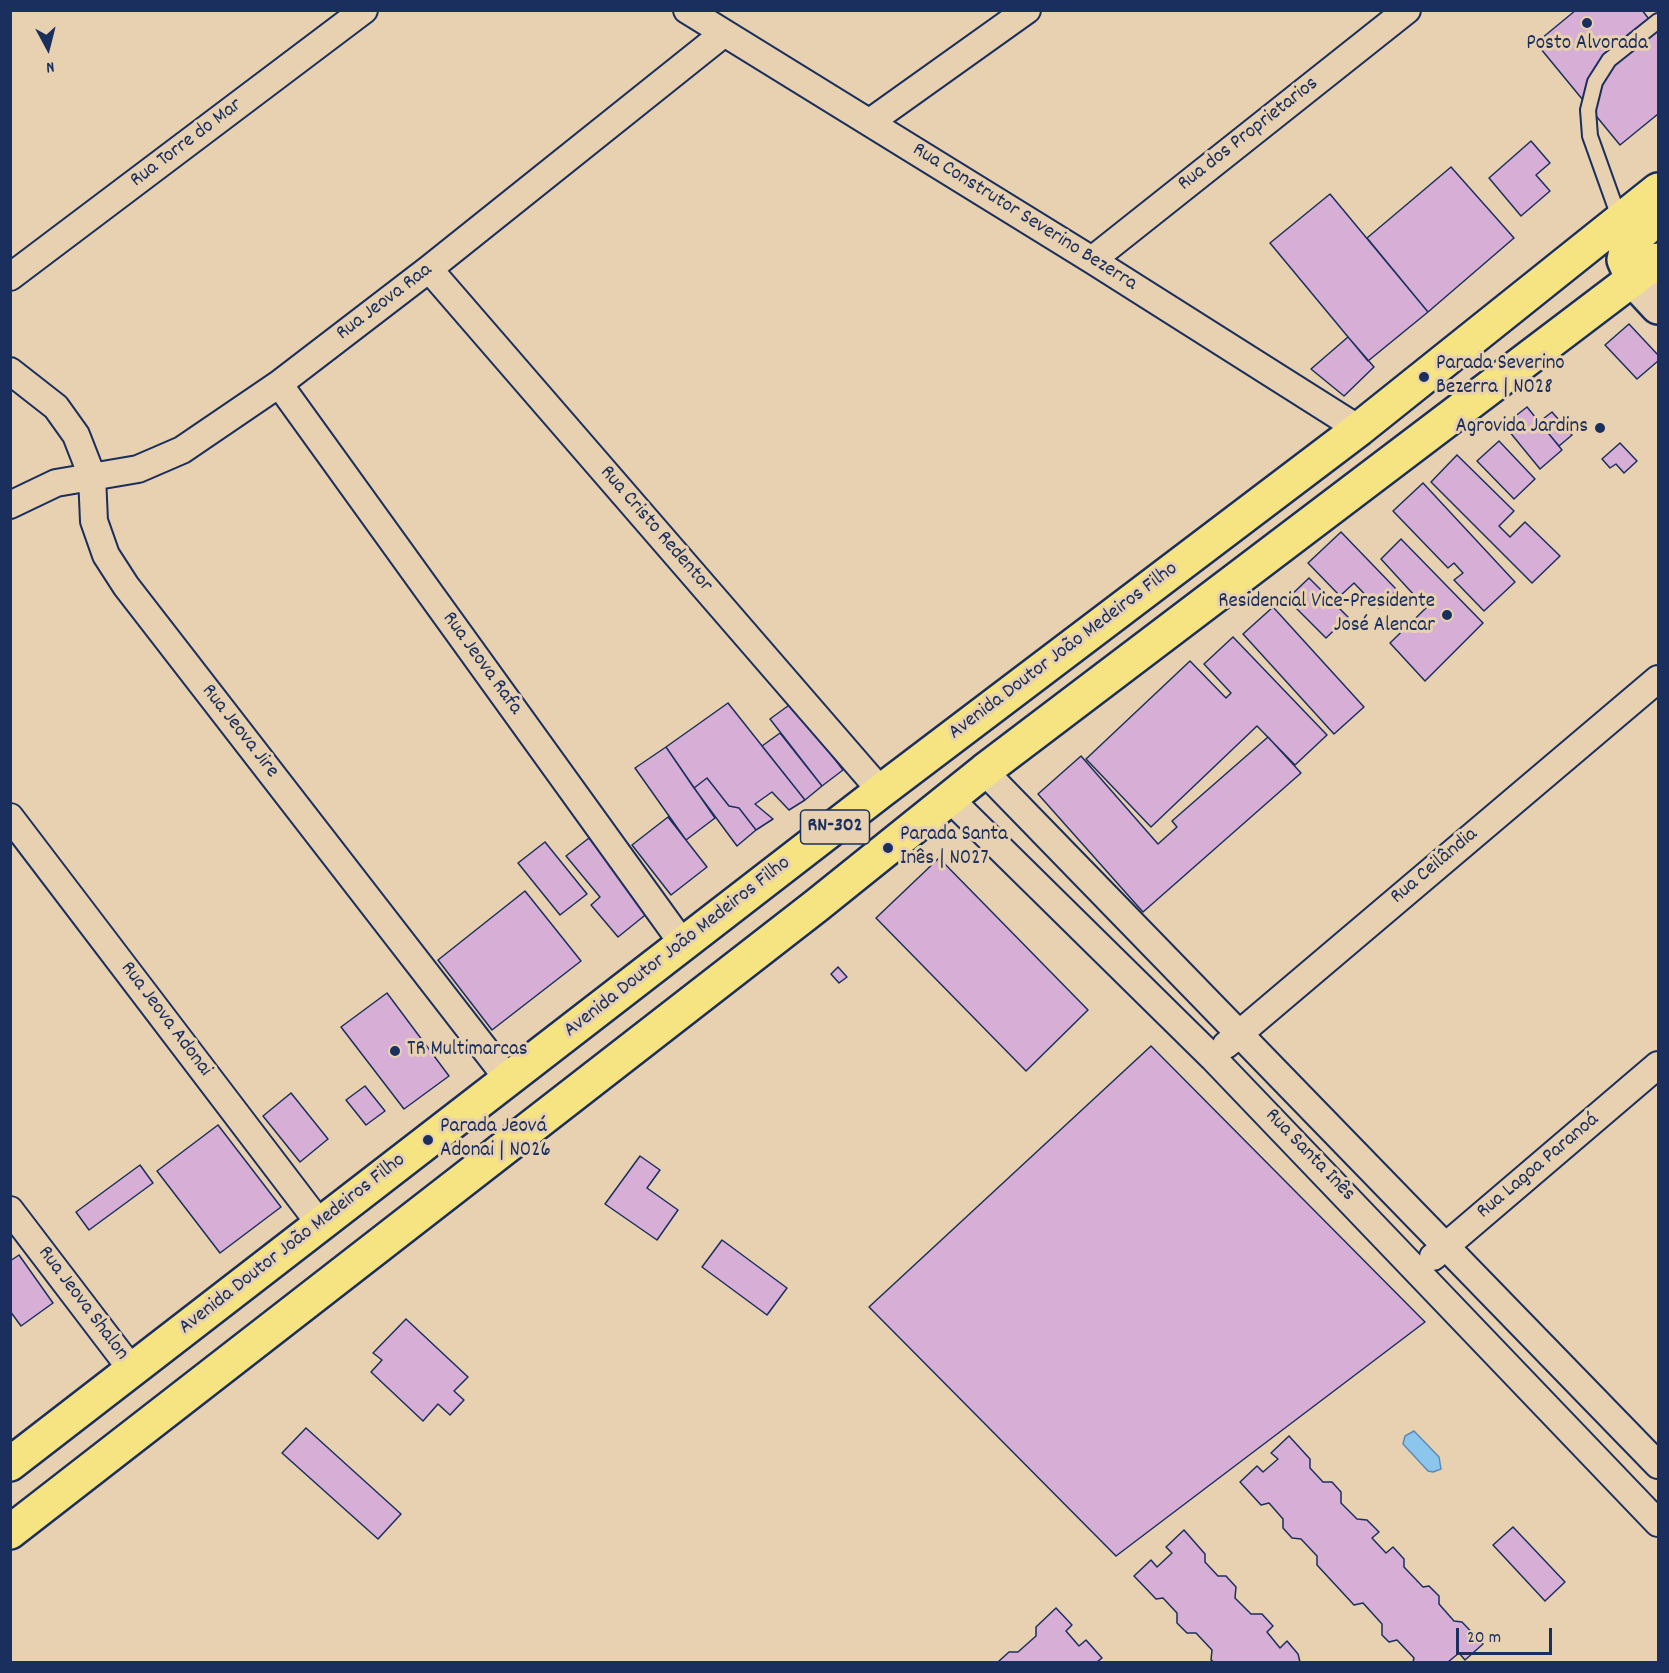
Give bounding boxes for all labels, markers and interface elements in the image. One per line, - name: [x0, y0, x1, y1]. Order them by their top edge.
- marker: Posto Alvorada: [1580, 16, 1594, 30]
- north arrow: [18, 18, 78, 78]
- place label: Posto Alvorada: [1526, 32, 1648, 58]
- text: N: [45, 54, 56, 78]
- street label: Rua dos Proprietarios: [1174, 72, 1324, 198]
- street label: Rua Torre do Mar: [126, 94, 248, 194]
- street label: Rua Construtor Severino Bezerra: [907, 138, 1141, 298]
- street label: Rua Jeova Raa: [332, 259, 438, 347]
- place label: Parada Severino Bezerra | N028: [1436, 352, 1565, 402]
- marker: Parada Severino Bezerra | N028: [1417, 370, 1431, 384]
- place label: Agrovida Jardins: [1456, 415, 1588, 441]
- marker: Agrovida Jardins: [1593, 421, 1607, 435]
- street label: Rua Cristo Redentor: [593, 461, 717, 599]
- street label: Avenida Doutor João Medeiros Filho: [944, 558, 1184, 746]
- place label: Residencial Vice-Presidente José Alencar: [1218, 590, 1435, 640]
- street label: Rua Jeova Rafa: [435, 608, 527, 720]
- marker: Residencial Vice-Presidente José Alencar: [1440, 608, 1454, 622]
- street label: Rua Jeova Jire: [195, 680, 283, 784]
- road number: RN-302: [800, 810, 870, 844]
- place label: Parada Santa Inês | N027: [900, 823, 1008, 873]
- street label: Rua Ceilândia: [1386, 823, 1484, 911]
- marker: Parada Santa Inês | N027: [881, 841, 895, 855]
- street label: Avenida Doutor João Medeiros Filho: [560, 852, 796, 1044]
- street label: Rua Jeova Adonai: [114, 957, 216, 1083]
- place label: TR Multimarcas: [407, 1038, 528, 1064]
- marker: TR Multimarcas: [388, 1044, 402, 1058]
- street label: Rua Santa Inês: [1259, 1104, 1359, 1208]
- street label: Rua Lagoa Paranoá: [1473, 1108, 1605, 1226]
- place label: Parada Jeová Adonai | N026: [440, 1115, 551, 1165]
- marker: Parada Jeová Adonai | N026: [421, 1133, 435, 1147]
- street label: Avenida Doutor João Medeiros Filho: [175, 1149, 411, 1341]
- street label: Rua Jeova Shalon: [31, 1242, 133, 1366]
- scale bar: [1459, 1616, 1555, 1654]
- text: 20 m: [1467, 1626, 1501, 1651]

